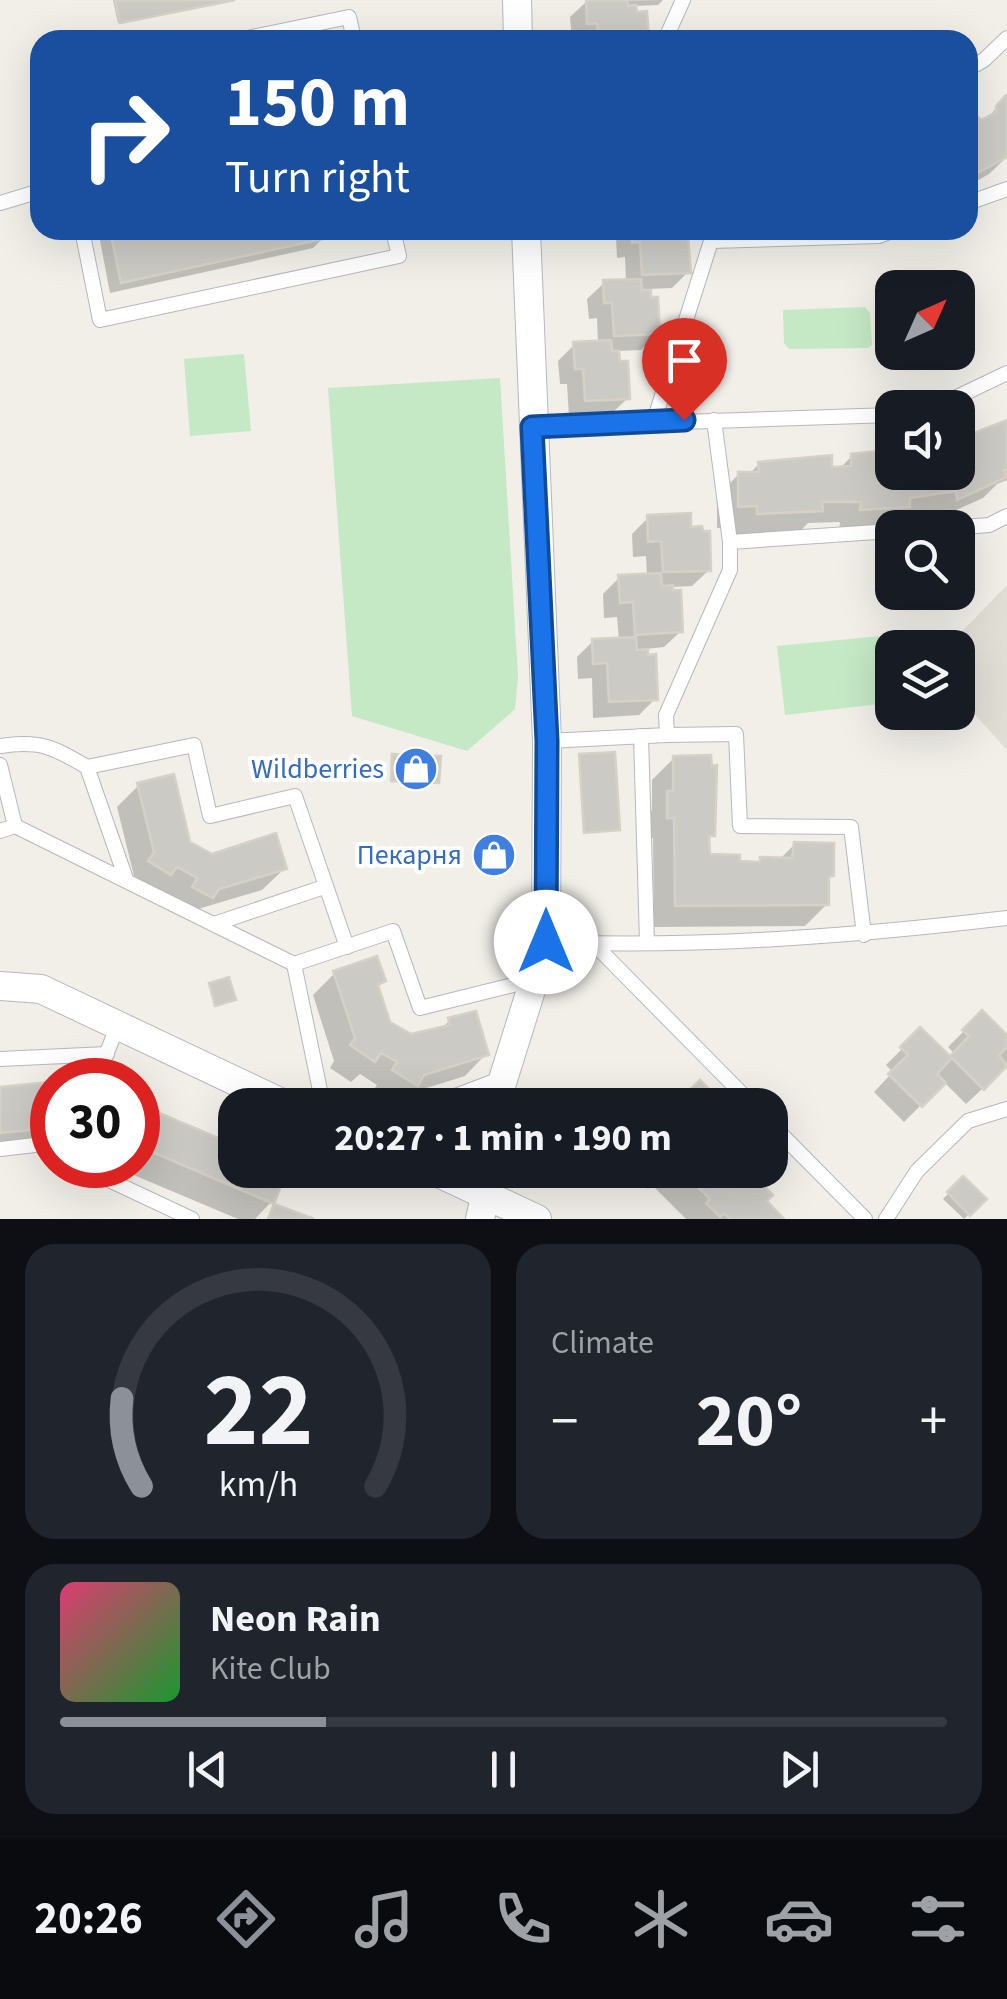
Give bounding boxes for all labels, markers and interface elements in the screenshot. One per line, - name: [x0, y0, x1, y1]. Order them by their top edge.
- text: 150 m: [225, 53, 410, 153]
- icon: right: [60, 70, 190, 200]
- text: Turn right: [225, 146, 410, 210]
- north arrow: [875, 270, 975, 370]
- map controls: [875, 270, 975, 730]
- pin: [642, 318, 727, 421]
- icon: arrive: [657, 333, 712, 388]
- button: sound: [875, 390, 975, 490]
- button: search: [875, 510, 975, 610]
- button: layers: [875, 630, 975, 730]
- shop icon: Wildberries: [393, 746, 439, 792]
- place label: Wildberries: [251, 749, 384, 789]
- shop icon: Пекарня: [471, 832, 517, 878]
- place label: Пекарня: [357, 835, 462, 875]
- position arrow: [494, 890, 598, 994]
- speed limit sign: 30: [30, 1058, 160, 1188]
- text: 20:27 · 1 min · 190 m: [334, 1111, 672, 1165]
- text: Climate: [551, 1320, 654, 1366]
- text: 22: [203, 1338, 313, 1486]
- text: 20°: [696, 1368, 802, 1475]
- text: −: [551, 1383, 578, 1461]
- text: +: [920, 1383, 947, 1461]
- text: km/h: [218, 1459, 298, 1510]
- text: Neon Rain: [210, 1592, 381, 1646]
- text: Kite Club: [210, 1646, 331, 1692]
- icon: previous: [180, 1742, 235, 1797]
- icon: pause: [476, 1742, 531, 1797]
- icon: next: [772, 1742, 827, 1797]
- icon: directions: [211, 1884, 281, 1954]
- icon: music: [349, 1884, 419, 1954]
- icon: phone: [488, 1884, 558, 1954]
- icon: climate: [626, 1884, 696, 1954]
- icon: car: [764, 1884, 834, 1954]
- icon: filters: [903, 1884, 973, 1954]
- text: 20:26: [34, 1887, 143, 1951]

